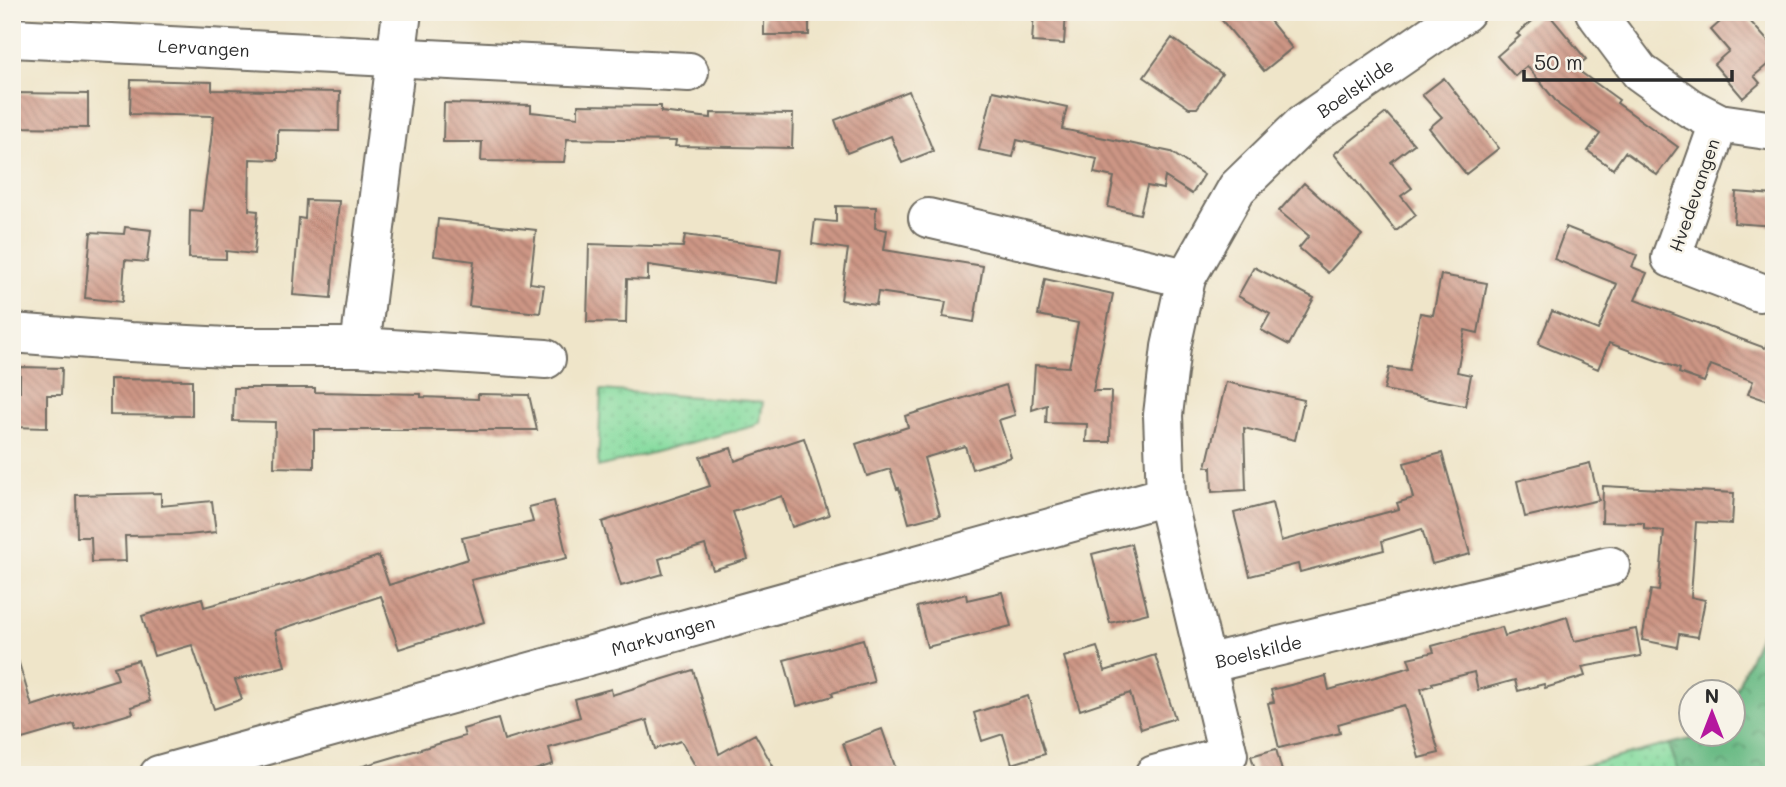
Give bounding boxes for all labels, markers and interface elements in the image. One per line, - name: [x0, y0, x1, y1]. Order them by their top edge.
- street label: Lervangen: [157, 33, 250, 62]
- scale bar: [1524, 38, 1732, 82]
- text: 50 m: [1534, 48, 1583, 75]
- street label: Boelskilde: [1312, 53, 1398, 123]
- street label: Hvedevangen: [1663, 135, 1725, 255]
- street label: Markvangen: [608, 610, 718, 661]
- street label: Boelskilde: [1213, 629, 1304, 673]
- north arrow: [1678, 678, 1748, 748]
- text: N: [1705, 683, 1719, 708]

